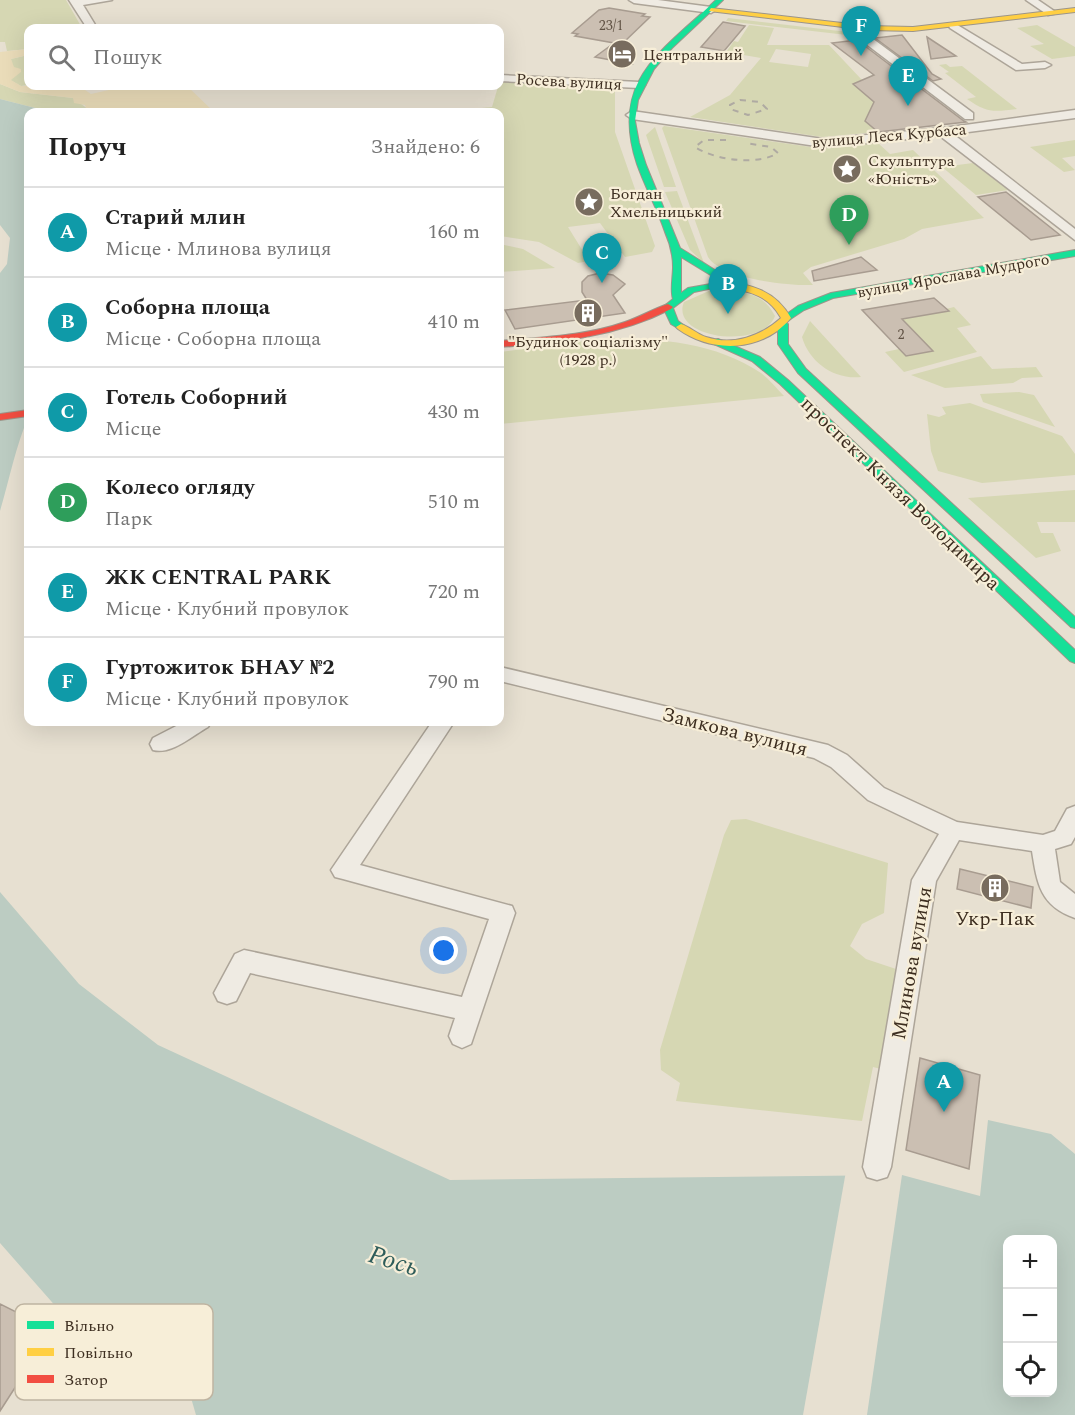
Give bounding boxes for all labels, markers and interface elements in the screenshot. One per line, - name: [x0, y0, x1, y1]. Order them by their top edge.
- pin: F: [842, 7, 880, 56]
- house number: 23/1: [599, 15, 623, 36]
- search box: [24, 24, 504, 90]
- hotel icon: Центральний: [606, 38, 638, 70]
- icon: search: [45, 41, 78, 74]
- text: Пошук: [93, 41, 163, 74]
- place label: Центральний: [643, 43, 743, 67]
- pin: E: [888, 57, 928, 106]
- street label: Росева вулиця: [515, 67, 622, 97]
- street label: вулиця Леся Курбаса: [811, 117, 968, 155]
- text: Поруч: [48, 127, 127, 167]
- text: Знайдено: 6: [370, 132, 480, 162]
- place label: Скульптура «Юність»: [868, 149, 955, 191]
- place icon: Скульптура «Юність»: [831, 153, 863, 185]
- place label: Богдан Хмельницький: [610, 182, 722, 224]
- place icon: Богдан Хмельницький: [573, 186, 605, 218]
- pin: D: [830, 196, 868, 245]
- text: Старий млин: [105, 201, 246, 234]
- text: A: [60, 217, 75, 247]
- text: 160 m: [428, 217, 480, 247]
- text: Місце · Млинова вулиця: [105, 234, 331, 264]
- pin: C: [582, 234, 622, 283]
- street label: вулиця Ярослава Мудрого: [855, 247, 1051, 305]
- pin: B: [708, 264, 748, 314]
- text: Соборна площа: [105, 291, 270, 324]
- building icon: "Будинок соціалізму" (1928 р.): [572, 297, 604, 329]
- text: B: [60, 307, 75, 337]
- text: 410 m: [428, 307, 480, 337]
- text: Місце · Соборна площа: [105, 324, 321, 354]
- house number: 2: [898, 324, 905, 345]
- place label: "Будинок соціалізму" (1928 р.): [508, 330, 668, 372]
- text: Готель Соборний: [105, 381, 288, 414]
- street label: проспект Князя Володимира: [793, 390, 1007, 598]
- text: C: [60, 397, 75, 427]
- text: 430 m: [428, 397, 480, 427]
- text: Місце: [105, 414, 161, 444]
- text: Колесо огляду: [105, 471, 255, 504]
- text: D: [59, 487, 76, 517]
- text: 510 m: [428, 487, 480, 517]
- text: Парк: [105, 504, 153, 534]
- text: ЖК CENTRAL PARK: [105, 561, 331, 594]
- text: E: [61, 577, 74, 607]
- text: 720 m: [428, 577, 480, 607]
- text: Місце · Клубний провулок: [105, 594, 349, 624]
- text: Гуртожиток БНАУ №2: [105, 651, 335, 684]
- text: F: [61, 667, 74, 697]
- text: 790 m: [428, 667, 480, 697]
- text: Місце · Клубний провулок: [105, 684, 349, 714]
- street label: Замкова вулиця: [659, 699, 811, 765]
- building icon: Укр-Пак: [979, 872, 1011, 904]
- street label: Млинова вулиця: [884, 884, 940, 1042]
- place label: Укр-Пак: [955, 904, 1035, 934]
- your location: [429, 936, 458, 965]
- pin: A: [924, 1062, 964, 1112]
- water label: Рось: [363, 1234, 424, 1288]
- map controls: [1003, 1235, 1057, 1397]
- button: +: [1003, 1235, 1057, 1289]
- button: −: [1003, 1289, 1057, 1343]
- legend: [15, 1304, 213, 1400]
- text: Вільно: [64, 1314, 114, 1338]
- text: Повільно: [64, 1341, 133, 1365]
- button: locate: [1003, 1343, 1057, 1397]
- text: Затор: [64, 1368, 108, 1392]

